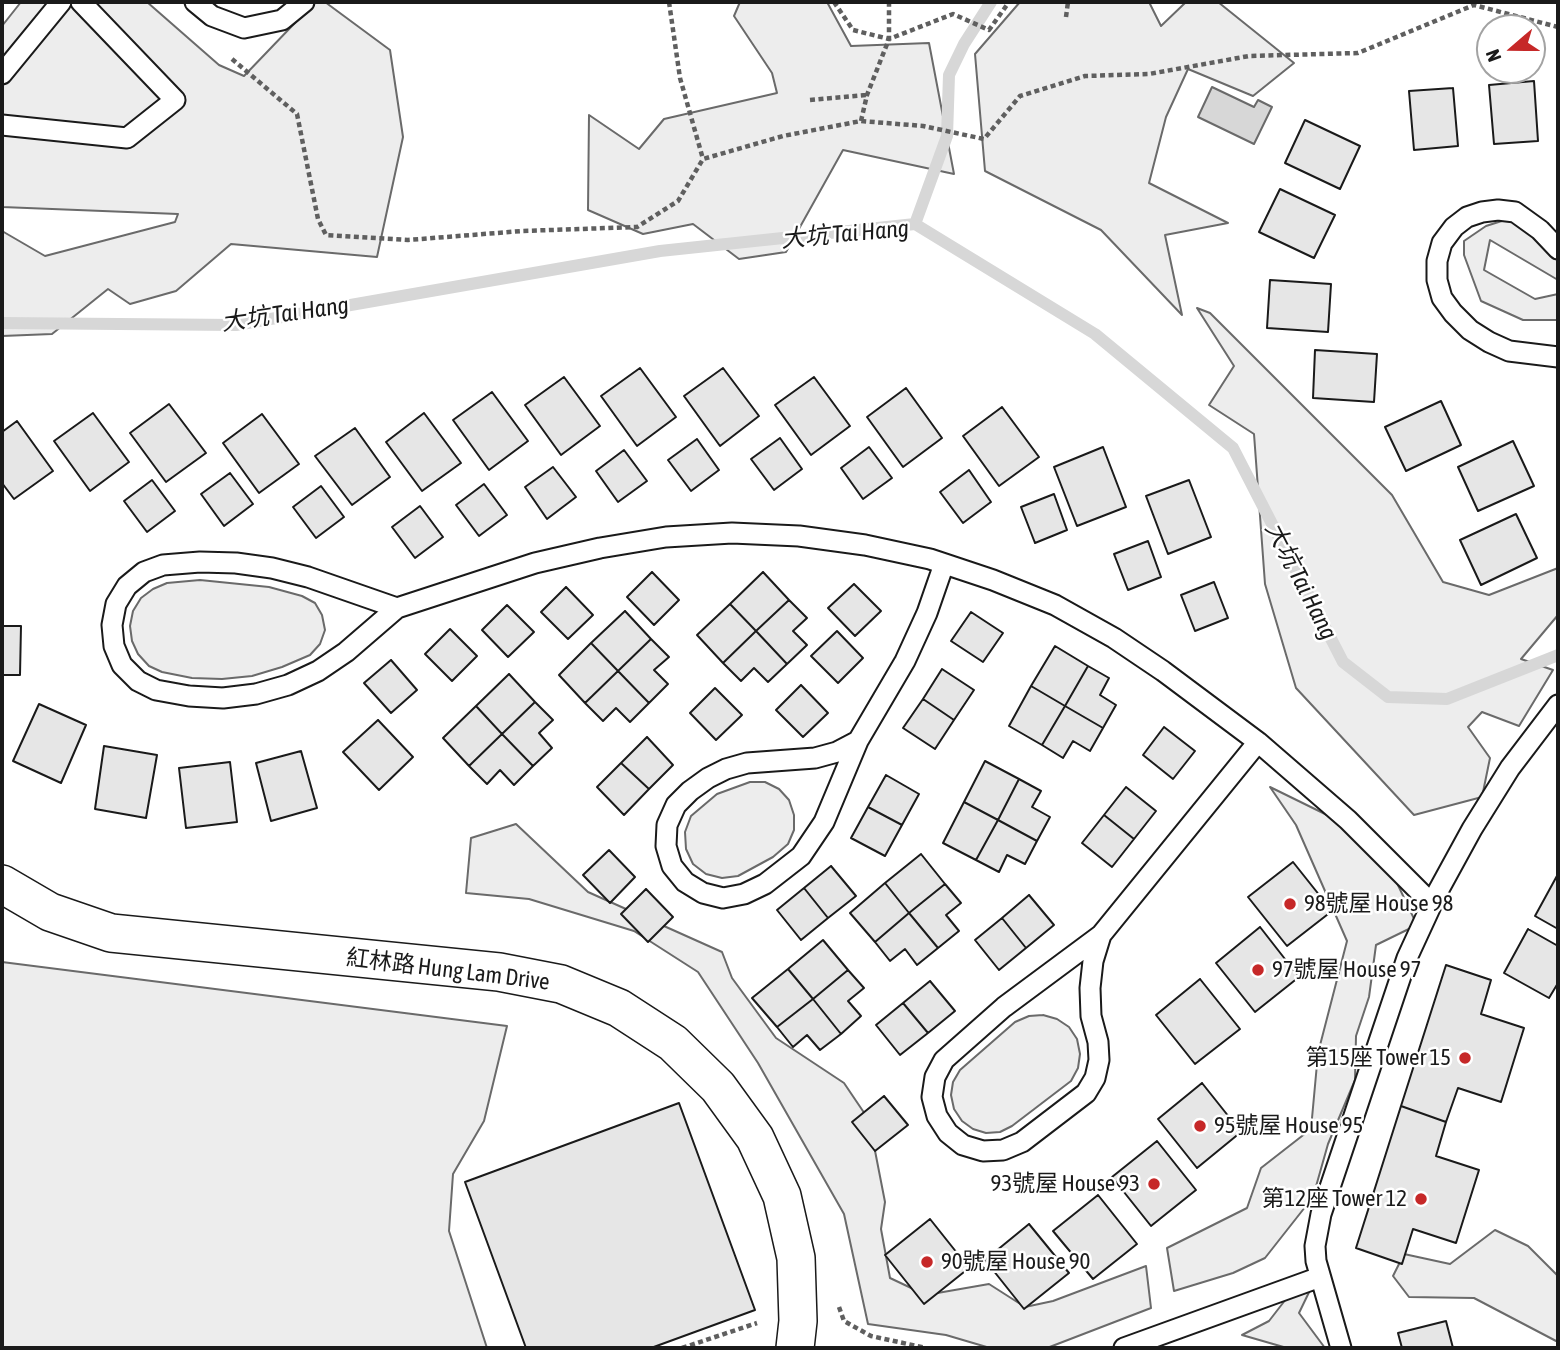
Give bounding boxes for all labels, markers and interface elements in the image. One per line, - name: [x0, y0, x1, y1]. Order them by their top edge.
- north arrow: [1476, 14, 1546, 84]
- text: N: [1481, 46, 1505, 65]
- water label: 大坑 Tai Hang: [780, 214, 910, 254]
- water label: 大坑 Tai Hang: [219, 291, 351, 337]
- water label: 大坑 Tai Hang: [1259, 517, 1343, 645]
- place label: 98號屋 House 98: [1304, 890, 1453, 918]
- marker: 98號屋 House 98: [1282, 896, 1298, 912]
- street label: 紅林路 Hung Lam Drive: [345, 944, 551, 996]
- place label: 97號屋 House 97: [1272, 956, 1421, 984]
- marker: 97號屋 House 97: [1250, 962, 1266, 978]
- place label: 第15座 Tower 15: [1305, 1044, 1451, 1072]
- marker: 第15座 Tower 15: [1457, 1050, 1473, 1066]
- place label: 95號屋 House 95: [1214, 1112, 1363, 1140]
- marker: 95號屋 House 95: [1192, 1118, 1208, 1134]
- place label: 93號屋 House 93: [991, 1170, 1140, 1198]
- marker: 93號屋 House 93: [1146, 1176, 1162, 1192]
- place label: 第12座 Tower 12: [1261, 1185, 1407, 1213]
- marker: 第12座 Tower 12: [1413, 1191, 1429, 1207]
- place label: 90號屋 House 90: [941, 1248, 1090, 1276]
- marker: 90號屋 House 90: [919, 1254, 935, 1270]

